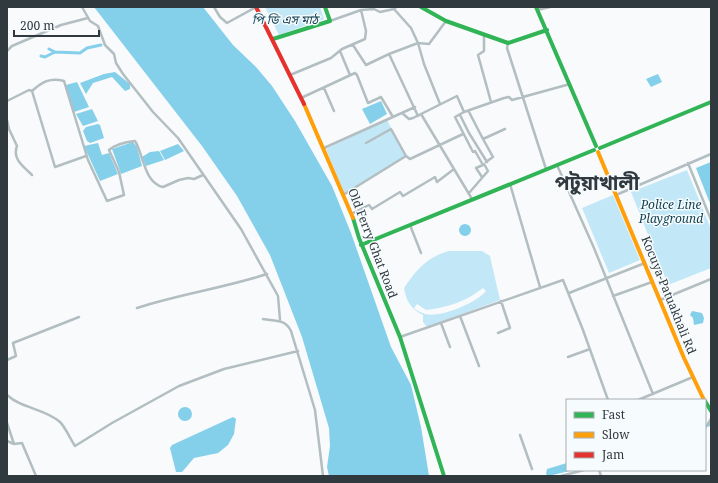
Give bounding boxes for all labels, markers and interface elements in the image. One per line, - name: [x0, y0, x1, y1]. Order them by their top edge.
- park label: পি ডি এস মাঠ: [252, 11, 321, 28]
- scale bar: [14, 12, 99, 38]
- text: 200 m: [20, 17, 55, 34]
- district label: পটুয়াখালী: [555, 169, 640, 196]
- street label: Old Ferry Ghat Road: [344, 186, 402, 301]
- park label: Police Line Playground: [638, 196, 703, 227]
- street label: Kocuya-Patuakhali Rd: [638, 233, 701, 357]
- legend: [566, 399, 706, 471]
- text: Fast: [602, 406, 625, 423]
- text: Slow: [602, 426, 630, 443]
- text: Jam: [601, 446, 624, 463]

